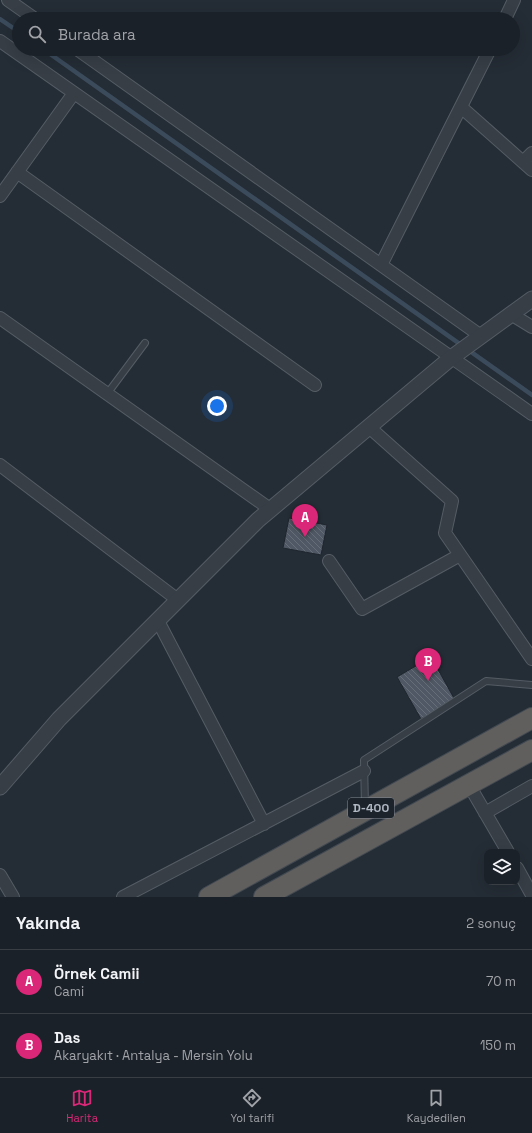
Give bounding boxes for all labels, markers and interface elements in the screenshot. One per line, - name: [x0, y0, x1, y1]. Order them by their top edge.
- search box: [12, 12, 520, 56]
- icon: search: [26, 23, 48, 45]
- text: Burada ara: [58, 25, 136, 44]
- your location: [207, 396, 227, 416]
- pin: A: [292, 504, 318, 537]
- pin: B: [415, 648, 441, 681]
- road number: D-400: [348, 798, 394, 818]
- map controls: [484, 849, 520, 885]
- button: layers: [484, 849, 520, 885]
- text: Yakında: [16, 912, 80, 934]
- text: 2 sonuç: [466, 915, 516, 932]
- text: Örnek Camii: [54, 964, 139, 983]
- text: A: [25, 973, 33, 990]
- text: 70 m: [486, 973, 516, 990]
- text: Cami: [54, 983, 84, 1000]
- text: Das: [54, 1028, 80, 1047]
- text: B: [25, 1037, 33, 1054]
- text: 150 m: [480, 1037, 516, 1054]
- text: Akaryakıt · Antalya - Mersin Yolu: [54, 1047, 253, 1064]
- tab: Harita: [66, 1087, 98, 1125]
- tab: Yol tarifi: [230, 1087, 274, 1125]
- tab: Kaydedilen: [407, 1087, 466, 1125]

